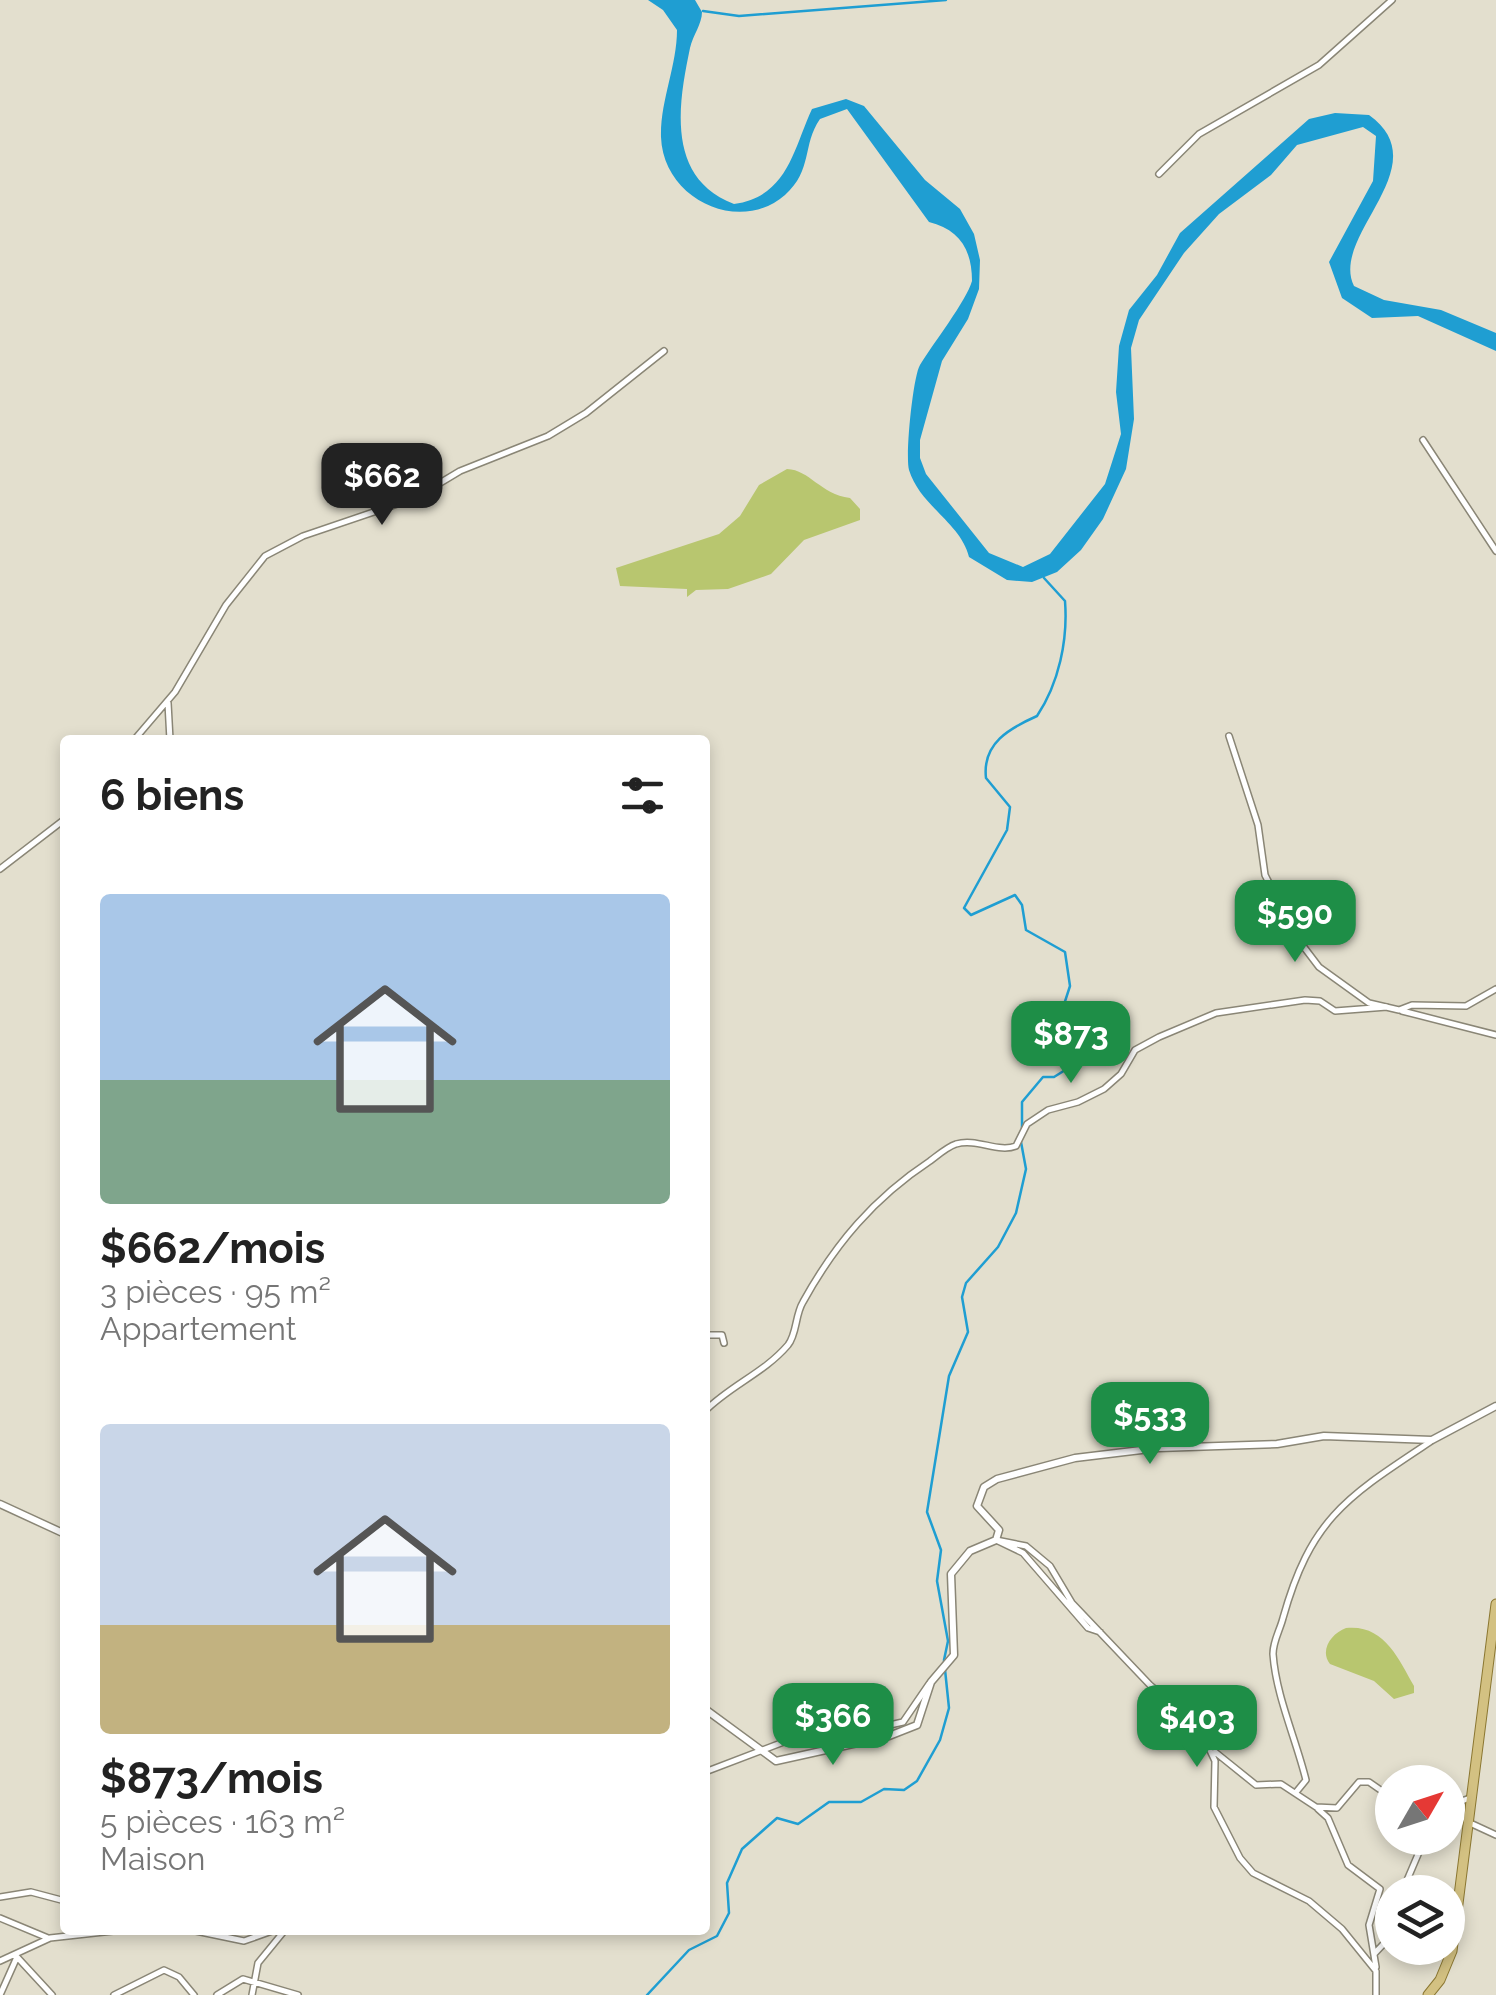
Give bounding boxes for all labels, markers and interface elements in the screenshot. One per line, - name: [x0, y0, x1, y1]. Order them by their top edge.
- pin: $662: [323, 443, 441, 528]
- text: $662: [343, 457, 421, 494]
- icon: filters: [615, 768, 670, 823]
- text: 6 biens: [100, 771, 244, 820]
- pin: $590: [1236, 880, 1354, 965]
- text: $590: [1257, 894, 1333, 931]
- icon: home: [295, 959, 475, 1139]
- pin: $873: [1012, 1001, 1130, 1086]
- text: $873: [1033, 1015, 1109, 1052]
- text: $662/mois: [100, 1224, 325, 1273]
- text: 3 pièces · 95 m²: [100, 1273, 331, 1310]
- text: Appartement: [100, 1310, 296, 1347]
- pin: $533: [1091, 1382, 1209, 1467]
- text: $533: [1113, 1396, 1187, 1433]
- icon: home: [295, 1489, 475, 1669]
- pin: $366: [774, 1683, 892, 1768]
- pin: $403: [1138, 1685, 1256, 1770]
- text: $366: [795, 1697, 871, 1734]
- text: $403: [1159, 1699, 1235, 1736]
- text: $873/mois: [100, 1754, 323, 1803]
- north arrow: [1375, 1765, 1465, 1855]
- map controls: [1375, 1765, 1465, 1965]
- text: 5 pièces · 163 m²: [100, 1803, 345, 1840]
- text: Maison: [100, 1840, 205, 1877]
- button: layers: [1375, 1875, 1465, 1965]

